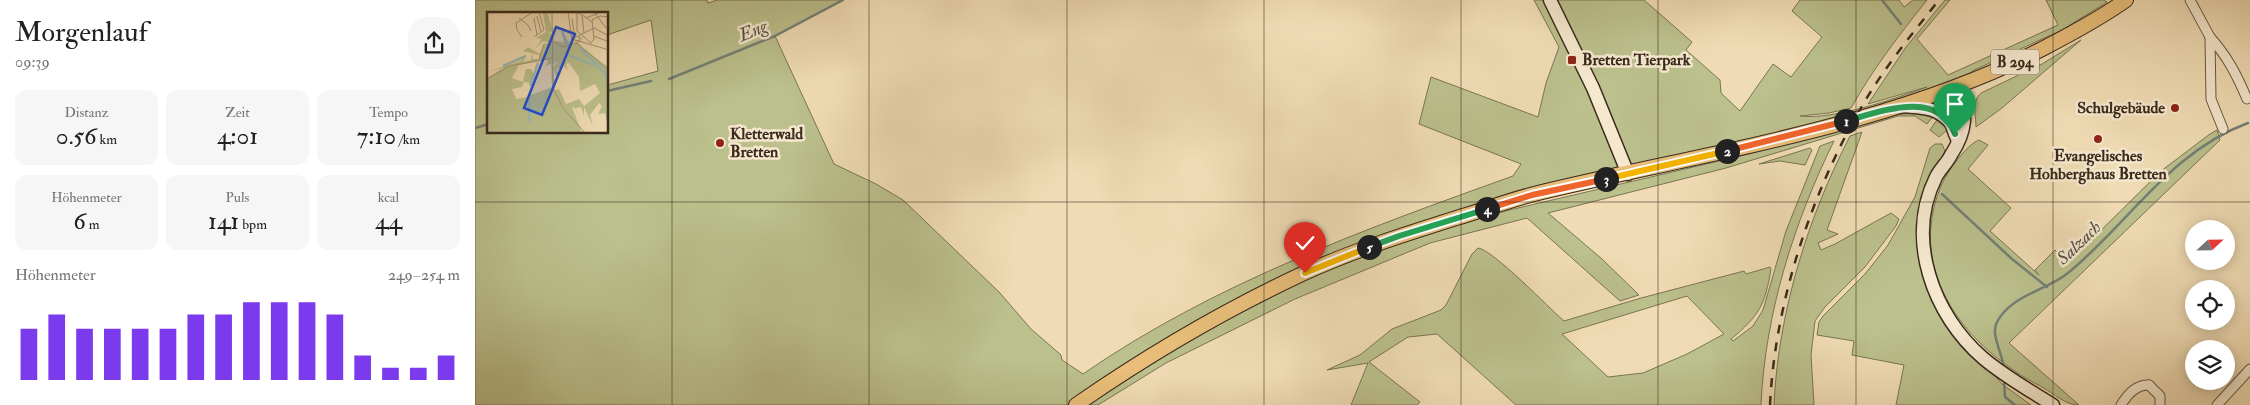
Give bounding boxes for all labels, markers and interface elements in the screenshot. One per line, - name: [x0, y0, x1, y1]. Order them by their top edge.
- inset map: [487, 12, 609, 134]
- water label: Eng: [734, 14, 772, 48]
- text: Morgenlauf: [15, 15, 148, 50]
- button: share: [408, 17, 460, 69]
- place label: Bretten Tierpark: [1582, 50, 1691, 71]
- road number: B 294: [1991, 50, 2039, 74]
- text: 09:39: [15, 52, 50, 72]
- marker: Bretten Tierpark: [1566, 54, 1578, 66]
- pin: [1934, 83, 1976, 134]
- icon: arrive: [1941, 90, 1969, 118]
- place label: Schulgebäude: [2077, 98, 2165, 119]
- marker: Schulgebäude: [2169, 102, 2181, 114]
- text: Distanz: [64, 104, 109, 121]
- text: Zeit: [225, 104, 250, 121]
- text: Tempo: [369, 104, 408, 121]
- pin: 1: [1833, 108, 1859, 134]
- text: 1: [1844, 113, 1849, 130]
- text: 0.56: [56, 121, 97, 152]
- text: 4:01: [217, 121, 258, 152]
- text: 7:10: [357, 121, 396, 152]
- place label: Kletterwald Bretten: [730, 124, 803, 162]
- text: km: [97, 131, 117, 148]
- text: /km: [396, 131, 420, 148]
- marker: Evangelisches Hohberghaus Bretten: [2092, 133, 2104, 145]
- marker: Kletterwald Bretten: [714, 137, 726, 149]
- pin: 2: [1715, 138, 1739, 164]
- text: 2: [1724, 143, 1731, 160]
- place label: Evangelisches Hohberghaus Bretten: [2029, 146, 2168, 185]
- pin: 3: [1593, 166, 1619, 192]
- text: 3: [1604, 171, 1609, 188]
- text: Höhenmeter: [51, 189, 122, 206]
- text: Puls: [226, 189, 249, 206]
- text: kcal: [378, 189, 399, 206]
- pin: 4: [1475, 196, 1499, 222]
- text: 4: [1484, 201, 1491, 218]
- text: 6: [73, 206, 86, 237]
- text: 141: [208, 206, 239, 237]
- text: 44: [375, 206, 402, 237]
- text: m: [86, 216, 100, 233]
- text: bpm: [239, 216, 267, 233]
- water label: Salzach: [2051, 216, 2106, 271]
- north arrow: [2185, 220, 2235, 270]
- map controls: [2185, 220, 2235, 390]
- pin: [1284, 222, 1326, 273]
- icon: check: [1291, 229, 1319, 257]
- pin: 5: [1357, 234, 1381, 260]
- text: 5: [1366, 239, 1373, 256]
- text: Höhenmeter: [15, 265, 96, 285]
- text: 249–254 m: [388, 265, 460, 285]
- button: locate: [2185, 280, 2235, 330]
- button: layers: [2185, 340, 2235, 390]

